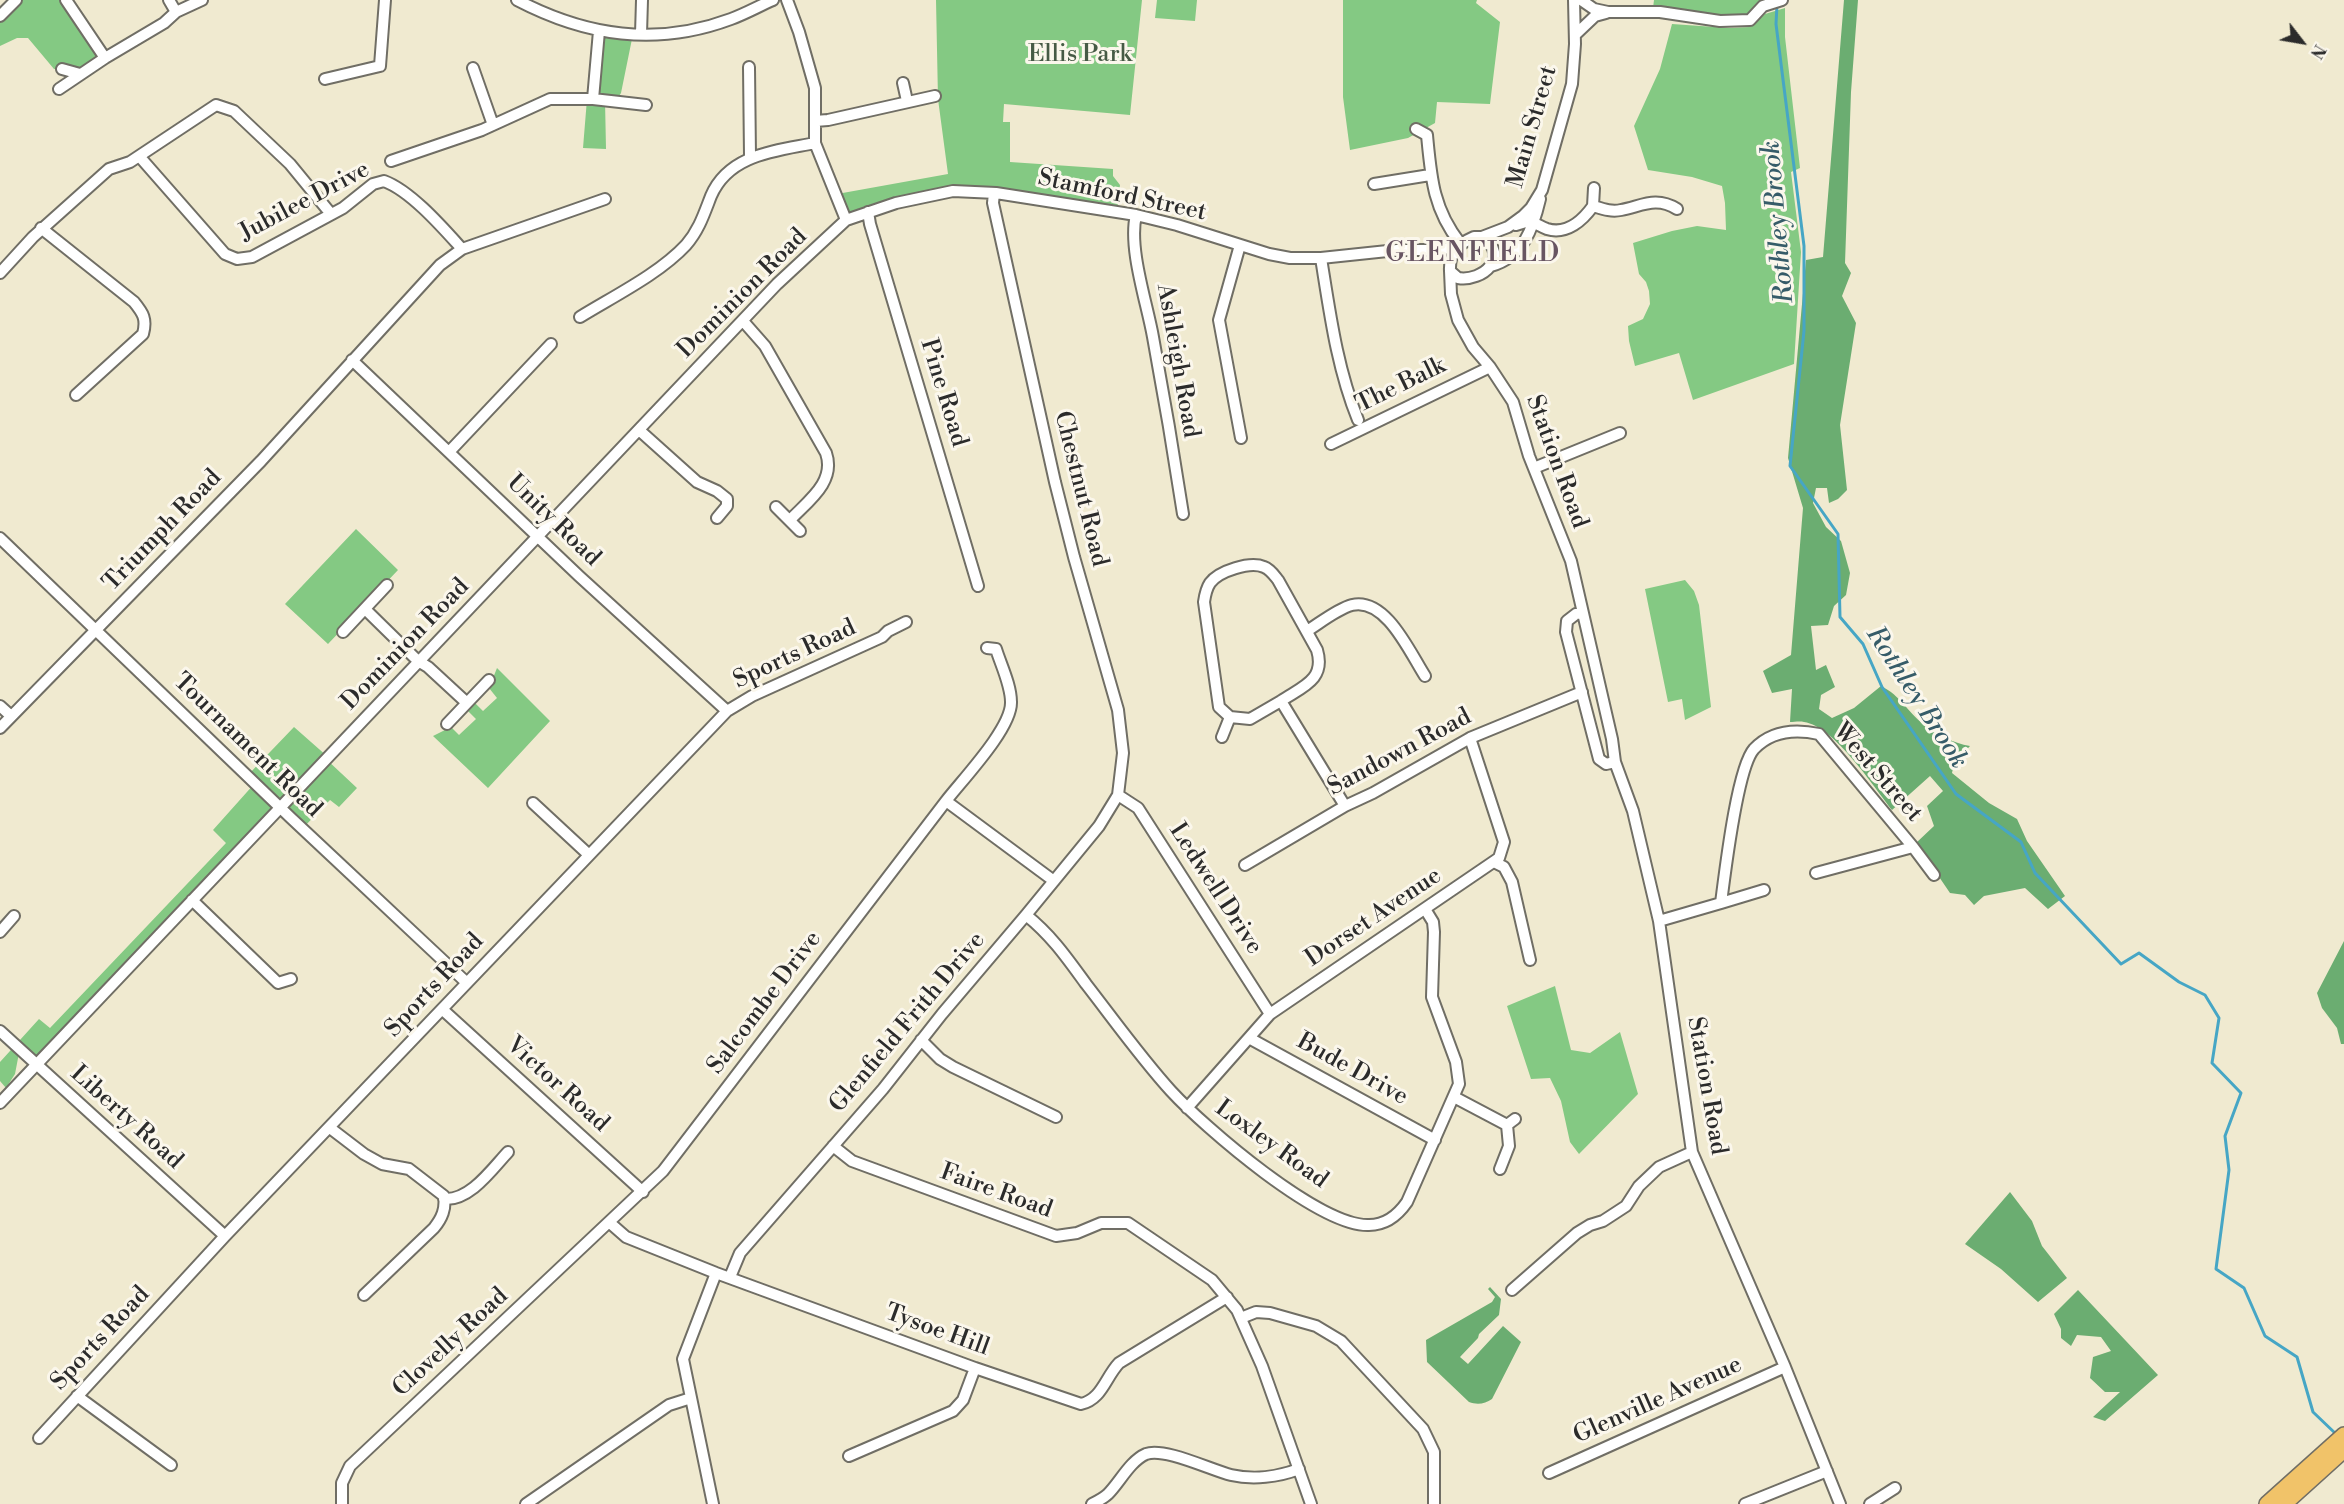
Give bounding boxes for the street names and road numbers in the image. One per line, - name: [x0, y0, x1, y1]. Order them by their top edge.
- street label: Main Street: [1502, 63, 1564, 191]
- street label: Jubilee Drive: [235, 156, 375, 248]
- street label: Stamford Street: [1035, 164, 1209, 228]
- street label: Dominion Road: [672, 223, 814, 365]
- street label: Ashleigh Road: [1149, 282, 1205, 440]
- street label: Pine Road: [913, 336, 973, 450]
- street label: The Balk: [1351, 352, 1451, 420]
- street label: Station Road: [1519, 391, 1593, 533]
- street label: Chestnut Road: [1047, 408, 1113, 570]
- street label: Triumph Road: [98, 464, 228, 598]
- street label: Unity Road: [500, 469, 606, 573]
- street label: Dominion Road: [336, 573, 476, 717]
- street label: Sports Road: [729, 614, 861, 696]
- street label: Tournament Road: [167, 668, 327, 824]
- street label: Sandown Road: [1323, 703, 1477, 803]
- street label: West Street: [1826, 718, 1928, 828]
- street label: Ledwell Drive: [1162, 818, 1268, 960]
- street label: Dorset Avenue: [1301, 862, 1447, 974]
- street label: Salcombe Drive: [702, 926, 828, 1080]
- street label: Glenfield Frith Drive: [824, 927, 992, 1119]
- street label: Sports Road: [380, 928, 490, 1044]
- street label: Station Road: [1680, 1015, 1732, 1157]
- street label: Bude Drive: [1292, 1028, 1412, 1112]
- street label: Victor Road: [500, 1031, 614, 1139]
- street label: Liberty Road: [64, 1060, 188, 1176]
- street label: Loxley Road: [1209, 1094, 1333, 1196]
- street label: Faire Road: [936, 1158, 1056, 1226]
- street label: Sports Road: [46, 1281, 156, 1397]
- street label: Clovelly Road: [387, 1282, 515, 1404]
- street label: Tysoe Hill: [881, 1299, 993, 1363]
- street label: Glenville Avenue: [1569, 1351, 1747, 1451]

